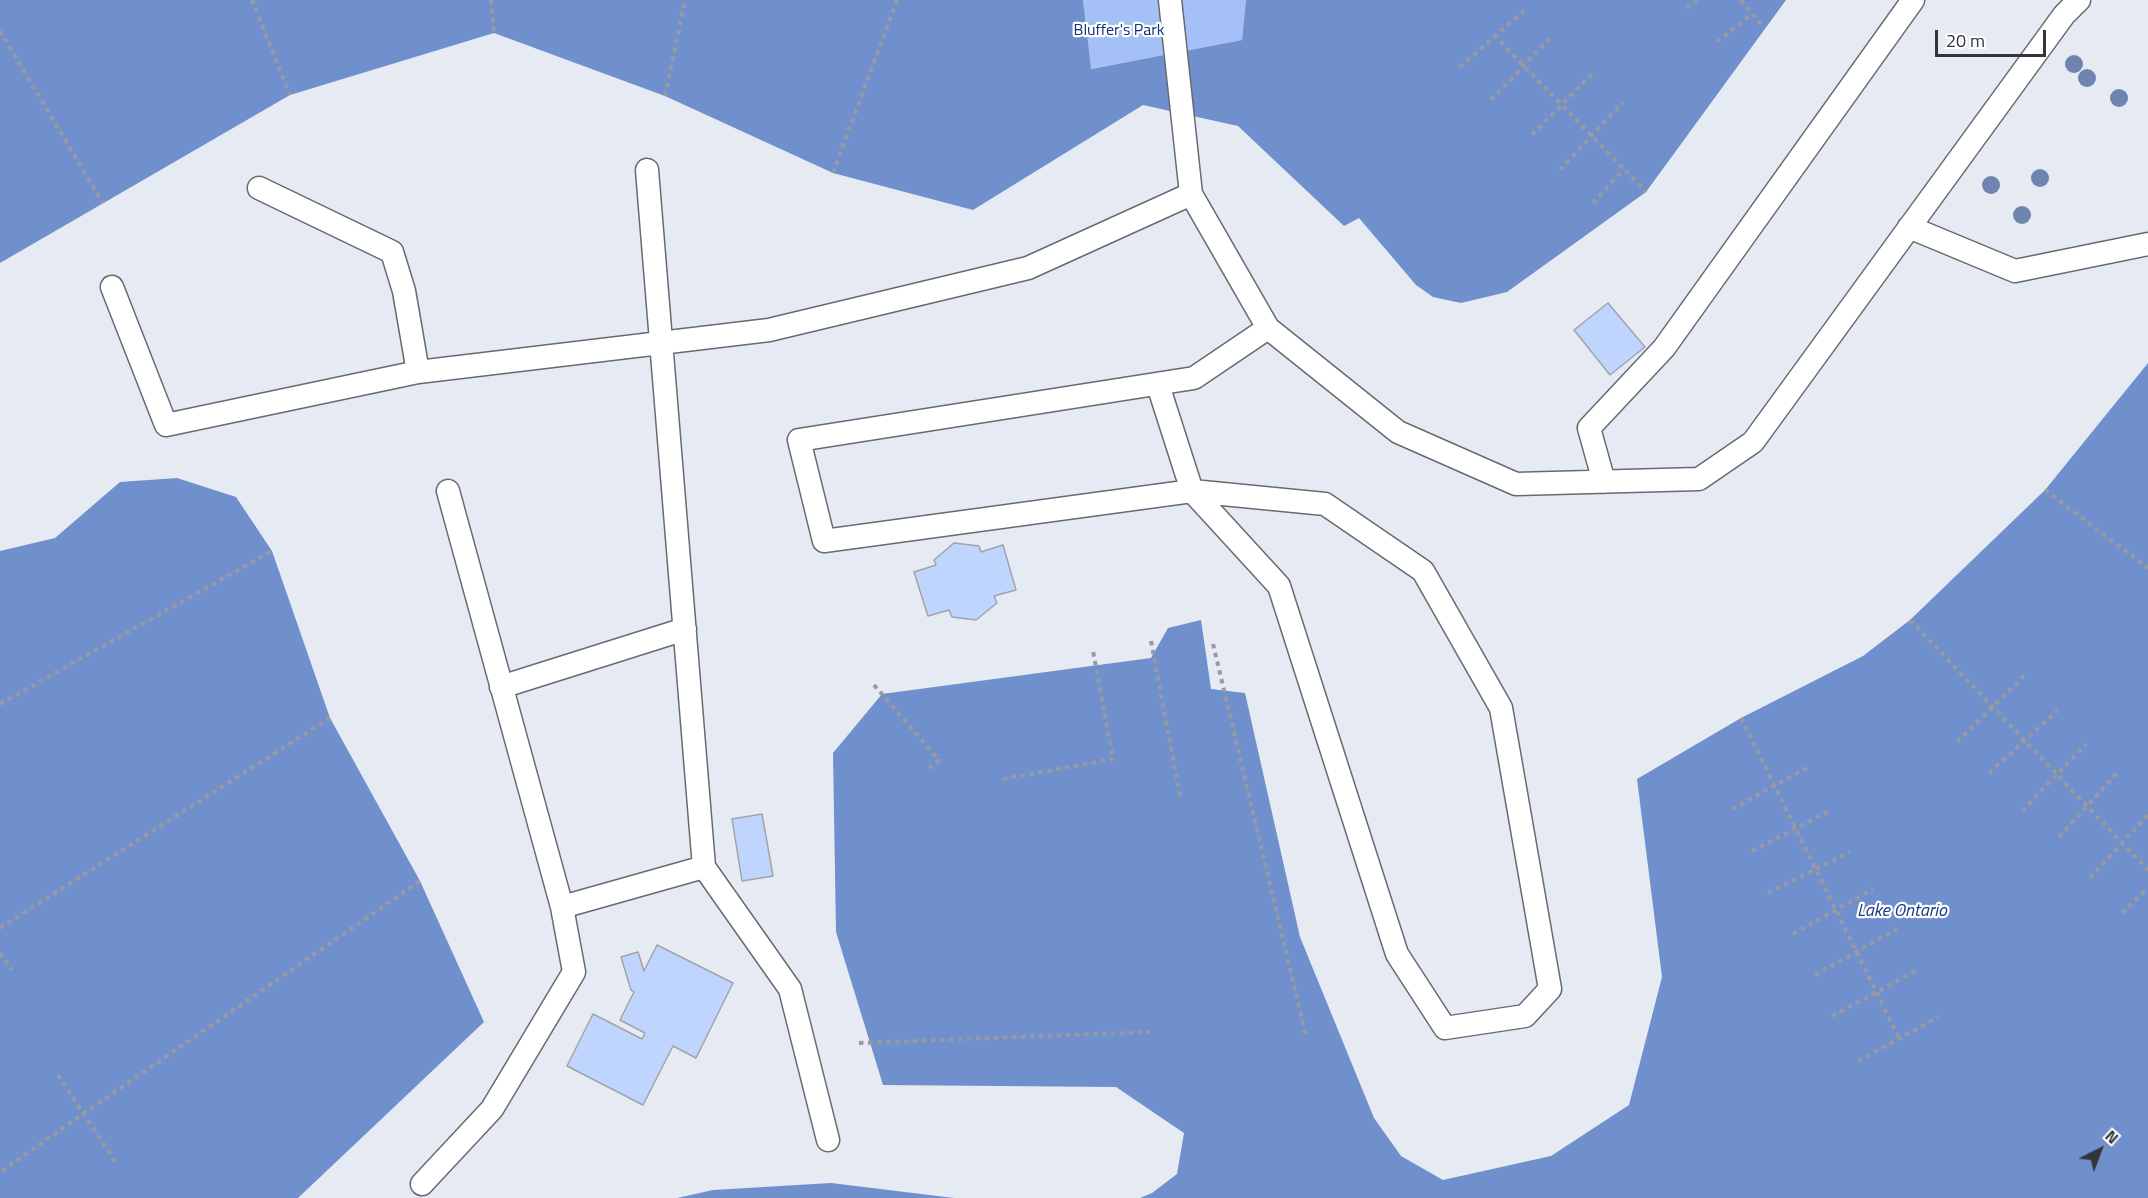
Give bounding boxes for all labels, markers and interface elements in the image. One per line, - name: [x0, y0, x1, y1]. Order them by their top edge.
- scale bar: [1938, 18, 2049, 56]
- park label: Bluffer's Park: [1074, 21, 1164, 41]
- text: 20 m: [1946, 27, 1985, 54]
- water label: Lake Ontario: [1857, 901, 1947, 923]
- north arrow: [2070, 1120, 2130, 1180]
- text: N: [2100, 1124, 2124, 1149]

